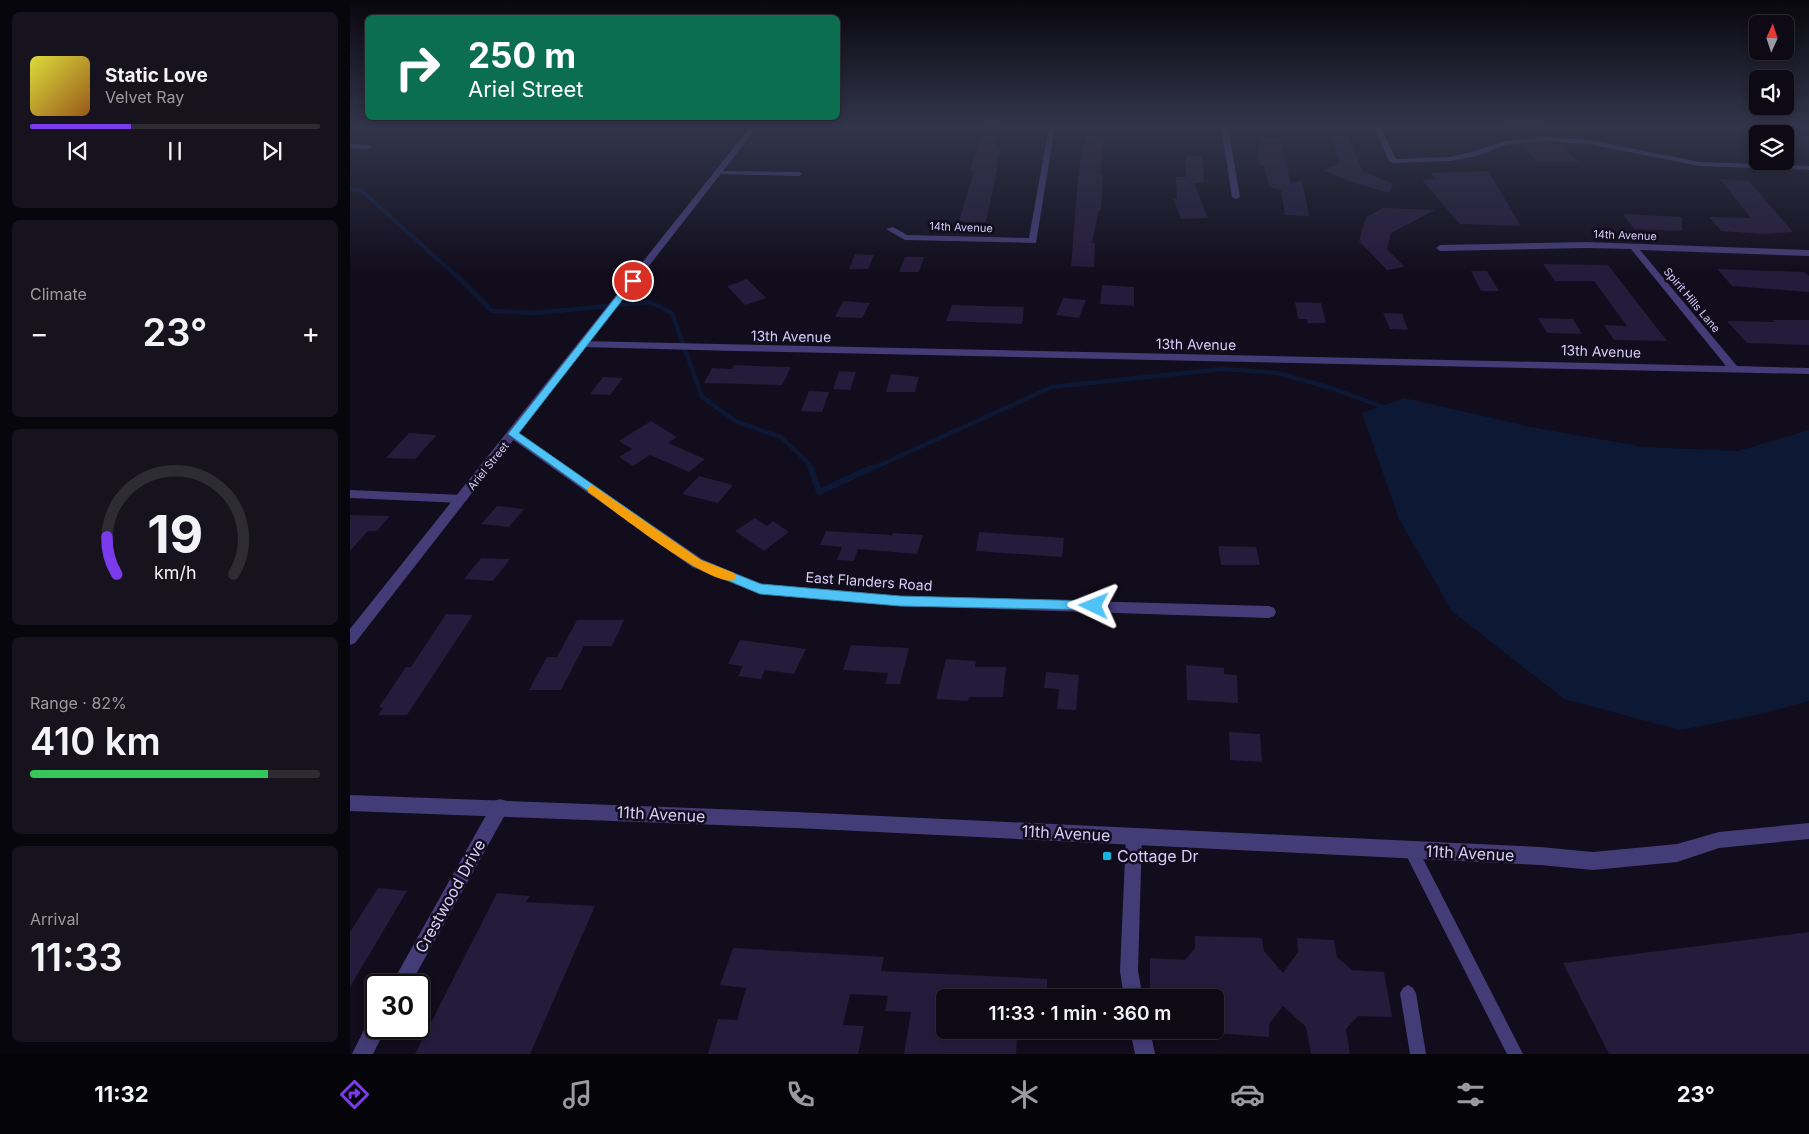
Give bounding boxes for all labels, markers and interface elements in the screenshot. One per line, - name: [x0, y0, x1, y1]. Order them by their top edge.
- north arrow: [1749, 15, 1794, 60]
- map controls: [1749, 15, 1794, 170]
- text: 250 m: [468, 34, 576, 76]
- icon: right: [385, 35, 450, 100]
- text: Static Love: [105, 64, 208, 87]
- button: sound: [1749, 70, 1794, 115]
- text: Ariel Street: [468, 76, 584, 102]
- text: Velvet Ray: [105, 87, 184, 107]
- button: layers: [1749, 125, 1794, 170]
- icon: previous: [64, 137, 92, 165]
- icon: pause: [161, 137, 189, 165]
- icon: next: [258, 137, 286, 165]
- street label: 14th Avenue: [929, 219, 993, 235]
- street label: 14th Avenue: [1593, 227, 1657, 243]
- pin: [612, 260, 654, 302]
- street label: Spirit Hills Lane: [1661, 265, 1723, 335]
- icon: arrive: [619, 267, 647, 295]
- text: Climate: [30, 284, 87, 304]
- text: 23°: [143, 309, 207, 355]
- text: −: [30, 316, 49, 350]
- text: +: [301, 316, 320, 350]
- street label: 13th Avenue: [751, 327, 831, 345]
- street label: 13th Avenue: [1156, 335, 1236, 353]
- street label: 13th Avenue: [1561, 341, 1641, 361]
- street label: Ariel Street: [464, 439, 512, 493]
- text: 19: [147, 503, 203, 566]
- text: km/h: [154, 562, 196, 583]
- street label: East Flanders Road: [805, 568, 933, 594]
- position arrow: [1067, 579, 1119, 631]
- text: Range · 82%: [30, 693, 127, 713]
- text: 410 km: [30, 718, 161, 764]
- street label: 11th Avenue: [616, 802, 706, 826]
- street label: 11th Avenue: [1021, 821, 1111, 845]
- street label: Crestwood Drive: [411, 836, 489, 956]
- street label: 11th Avenue: [1425, 841, 1515, 865]
- place label: Cottage Dr: [1117, 846, 1199, 866]
- marker: Cottage Dr: [1101, 850, 1113, 862]
- text: Arrival: [30, 909, 79, 929]
- text: 11:33: [30, 934, 123, 980]
- speed limit sign: 30: [365, 974, 430, 1039]
- text: 11:33 · 1 min · 360 m: [989, 1002, 1171, 1025]
- icon: directions: [337, 1077, 372, 1112]
- icon: music: [560, 1077, 595, 1112]
- icon: phone: [783, 1077, 818, 1112]
- icon: climate: [1007, 1077, 1042, 1112]
- icon: car: [1230, 1077, 1265, 1112]
- icon: filters: [1453, 1077, 1488, 1112]
- text: 11:32: [94, 1081, 149, 1107]
- text: 23°: [1677, 1081, 1715, 1107]

